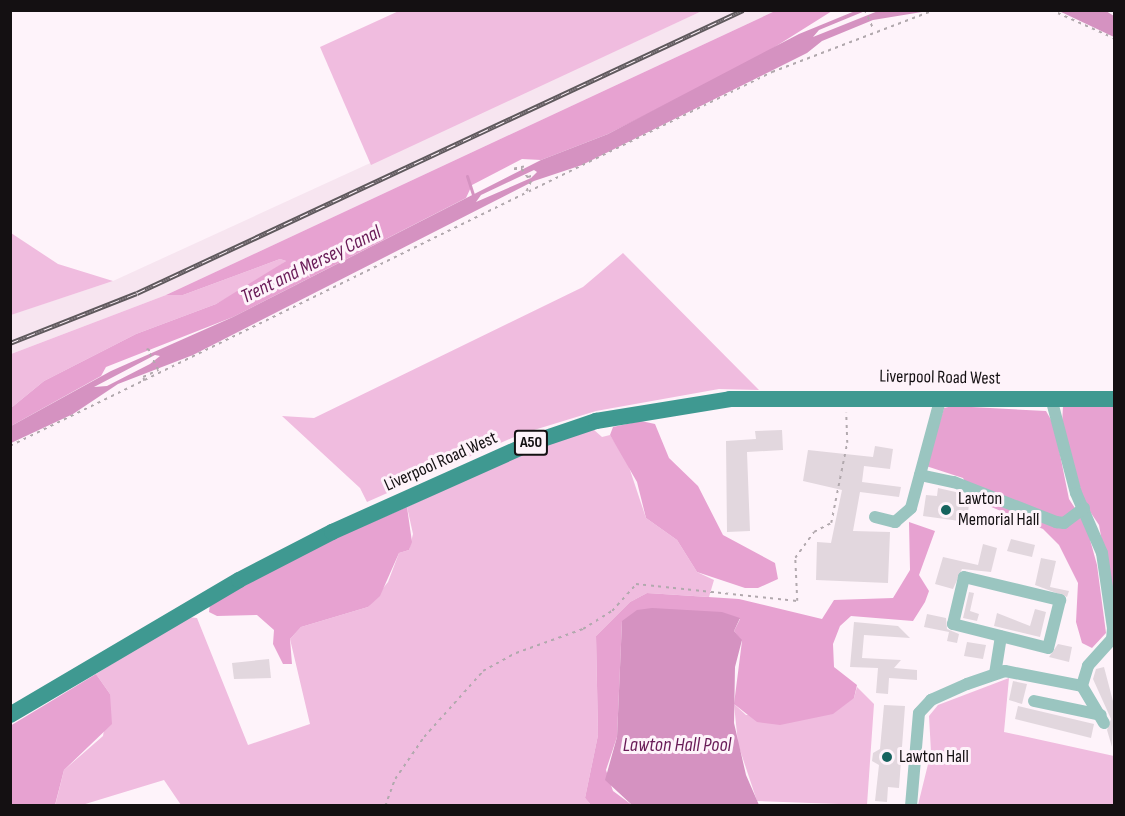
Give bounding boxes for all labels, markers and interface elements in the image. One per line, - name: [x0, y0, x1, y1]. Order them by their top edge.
- water label: Trent and Mersey Canal: [237, 221, 385, 309]
- street label: Liverpool Road West: [879, 366, 1001, 390]
- street label: Liverpool Road West: [381, 427, 501, 497]
- road number: A50: [513, 430, 549, 456]
- place label: Lawton Memorial Hall: [958, 489, 1039, 532]
- marker: Lawton Memorial Hall: [939, 503, 953, 517]
- water label: Lawton Hall Pool: [623, 733, 731, 757]
- place label: Lawton Hall: [899, 746, 969, 768]
- marker: Lawton Hall: [880, 750, 894, 764]

